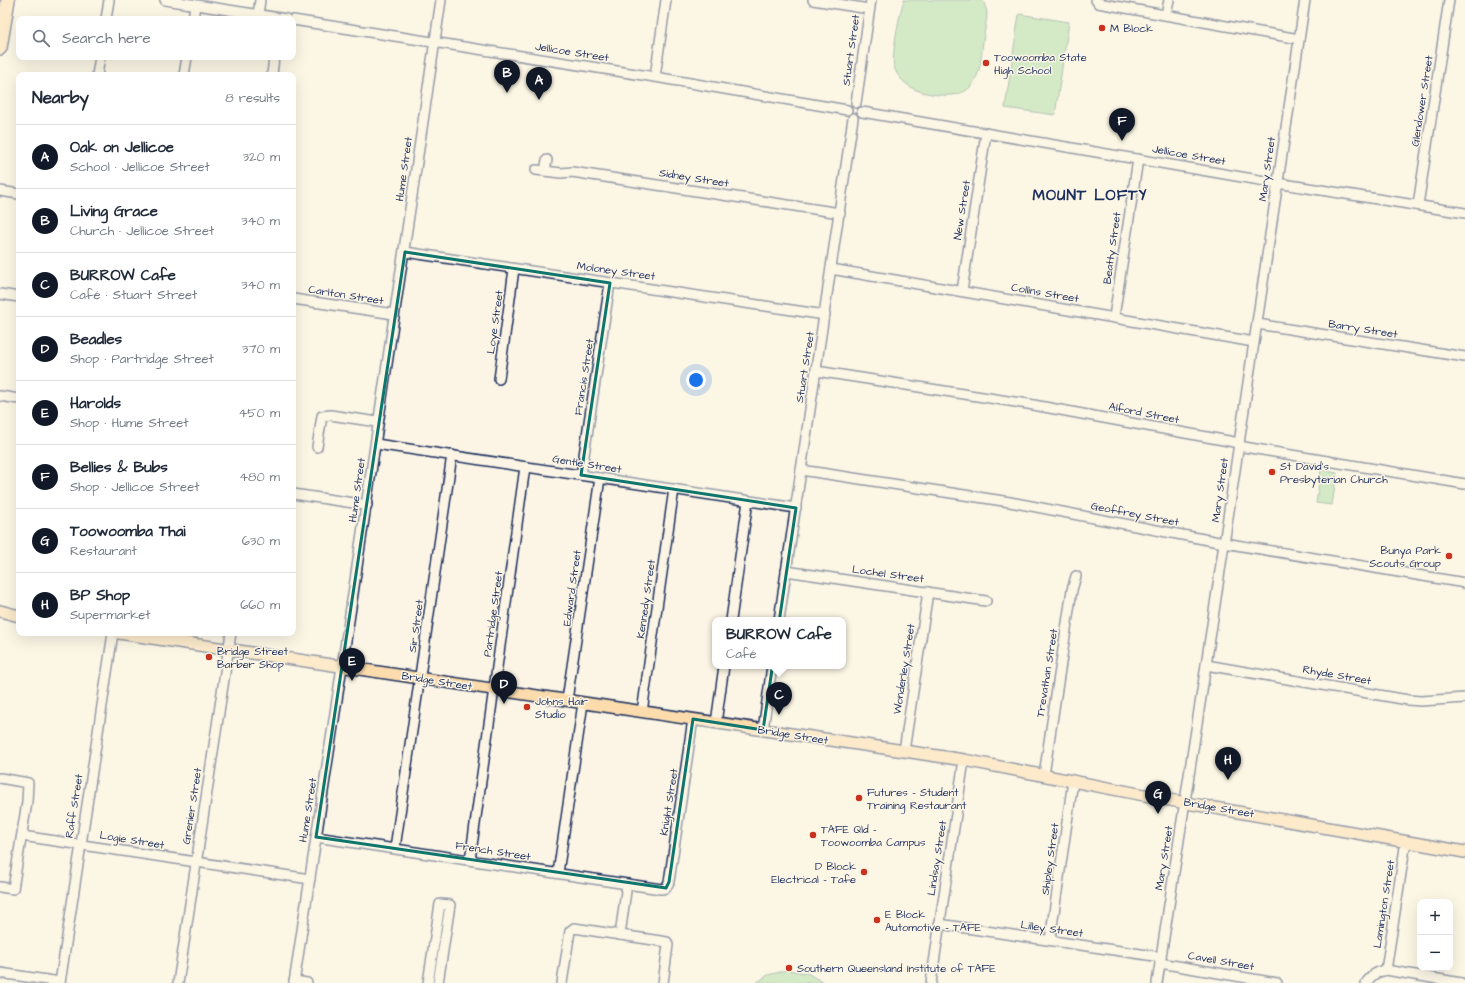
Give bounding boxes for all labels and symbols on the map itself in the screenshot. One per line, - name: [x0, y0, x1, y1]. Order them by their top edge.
- street label: Stuart Street: [839, 13, 863, 86]
- place label: M Block: [1110, 21, 1153, 36]
- marker: M Block: [1097, 23, 1107, 33]
- street label: Jellicoe Street: [534, 39, 610, 65]
- place label: Toowoomba State High School: [994, 50, 1087, 79]
- street label: Glendower Street: [1407, 54, 1437, 148]
- marker: Toowoomba State High School: [981, 58, 991, 68]
- pin: B: [494, 60, 520, 93]
- pin: A: [526, 67, 552, 100]
- pin: F: [1109, 108, 1135, 141]
- street label: Hume Street: [392, 135, 416, 202]
- street label: Mary Street: [1255, 135, 1280, 202]
- street label: Jellicoe Street: [1151, 141, 1227, 169]
- street label: Sidney Street: [658, 165, 730, 192]
- street label: New Street: [950, 179, 974, 241]
- district label: MOUNT LOFTY: [1033, 185, 1147, 206]
- street label: Beatty Street: [1100, 210, 1126, 285]
- street label: Moloney Street: [576, 258, 657, 285]
- street label: Collins Street: [1010, 280, 1081, 306]
- street label: Carlton Street: [307, 282, 385, 308]
- street label: Loye Street: [483, 289, 508, 355]
- street label: Barry Street: [1327, 316, 1399, 343]
- street label: Stuart Street: [792, 330, 818, 404]
- street label: Francis Street: [571, 337, 598, 416]
- your location: [686, 370, 706, 390]
- street label: Alford Street: [1107, 399, 1181, 427]
- street label: Gentle Street: [551, 451, 623, 477]
- street label: Hume Street: [345, 456, 369, 523]
- street label: Mary Street: [1208, 456, 1233, 523]
- place label: St David's Presbyterian Church: [1280, 459, 1388, 488]
- marker: St David's Presbyterian Church: [1267, 467, 1277, 477]
- street label: Geoffrey Street: [1090, 498, 1181, 531]
- place label: Bunya Park Scouts Group: [1369, 543, 1441, 571]
- street label: Edward Street: [559, 548, 585, 627]
- marker: Bunya Park Scouts Group: [1444, 551, 1454, 561]
- street label: Kennedy Street: [633, 558, 660, 640]
- street label: Lochel Street: [851, 562, 925, 587]
- street label: Partridge Street: [480, 570, 508, 658]
- street label: Sir Street: [405, 598, 427, 653]
- street label: Wonderley Street: [889, 622, 920, 716]
- street label: Trevathan Street: [1033, 627, 1061, 718]
- place label: Bridge Street Barber Shop: [217, 644, 289, 672]
- pin: E: [339, 648, 365, 681]
- marker: Bridge Street Barber Shop: [204, 652, 214, 662]
- street label: Rhyde Street: [1301, 662, 1373, 689]
- street label: Bridge Street: [401, 668, 474, 695]
- pin: D: [491, 671, 517, 704]
- pin: C: [766, 682, 792, 715]
- place label: Johns Hair Studio: [535, 694, 588, 722]
- marker: Johns Hair Studio: [522, 702, 532, 712]
- street label: Bridge Street: [757, 722, 830, 749]
- pin: H: [1215, 747, 1241, 780]
- street label: Grenier Street: [179, 766, 206, 845]
- street label: Knight Street: [656, 767, 683, 837]
- street label: Raff Street: [62, 772, 87, 839]
- street label: Hume Street: [295, 776, 321, 843]
- pin: G: [1145, 781, 1171, 814]
- place label: Futures - Student Training Restaurant: [867, 785, 967, 814]
- marker: Futures - Student Training Restaurant: [854, 793, 864, 803]
- street label: Bridge Street: [1182, 794, 1256, 823]
- street label: Lindsay Street: [924, 819, 951, 897]
- place label: TAFE Qld - Toowoomba Campus: [821, 822, 926, 850]
- street label: Shipley Street: [1038, 822, 1064, 896]
- street label: Mary Street: [1151, 824, 1178, 891]
- street label: Logie Street: [98, 827, 166, 854]
- marker: TAFE Qld - Toowoomba Campus: [808, 830, 818, 840]
- street label: French Street: [454, 838, 532, 864]
- street label: Lamington Street: [1370, 858, 1399, 949]
- place label: D Block Electrical - Tafe: [771, 859, 856, 887]
- marker: D Block Electrical - Tafe: [859, 867, 869, 877]
- place label: E Block Automotive - TAFE: [885, 907, 982, 935]
- marker: E Block Automotive - TAFE: [872, 915, 882, 925]
- street label: Lilley Street: [1020, 917, 1085, 942]
- street label: Cavell Street: [1187, 948, 1256, 974]
- place label: Southern Queensland Institute of TAFE: [797, 961, 996, 976]
- marker: Southern Queensland Institute of TAFE: [784, 963, 794, 973]

